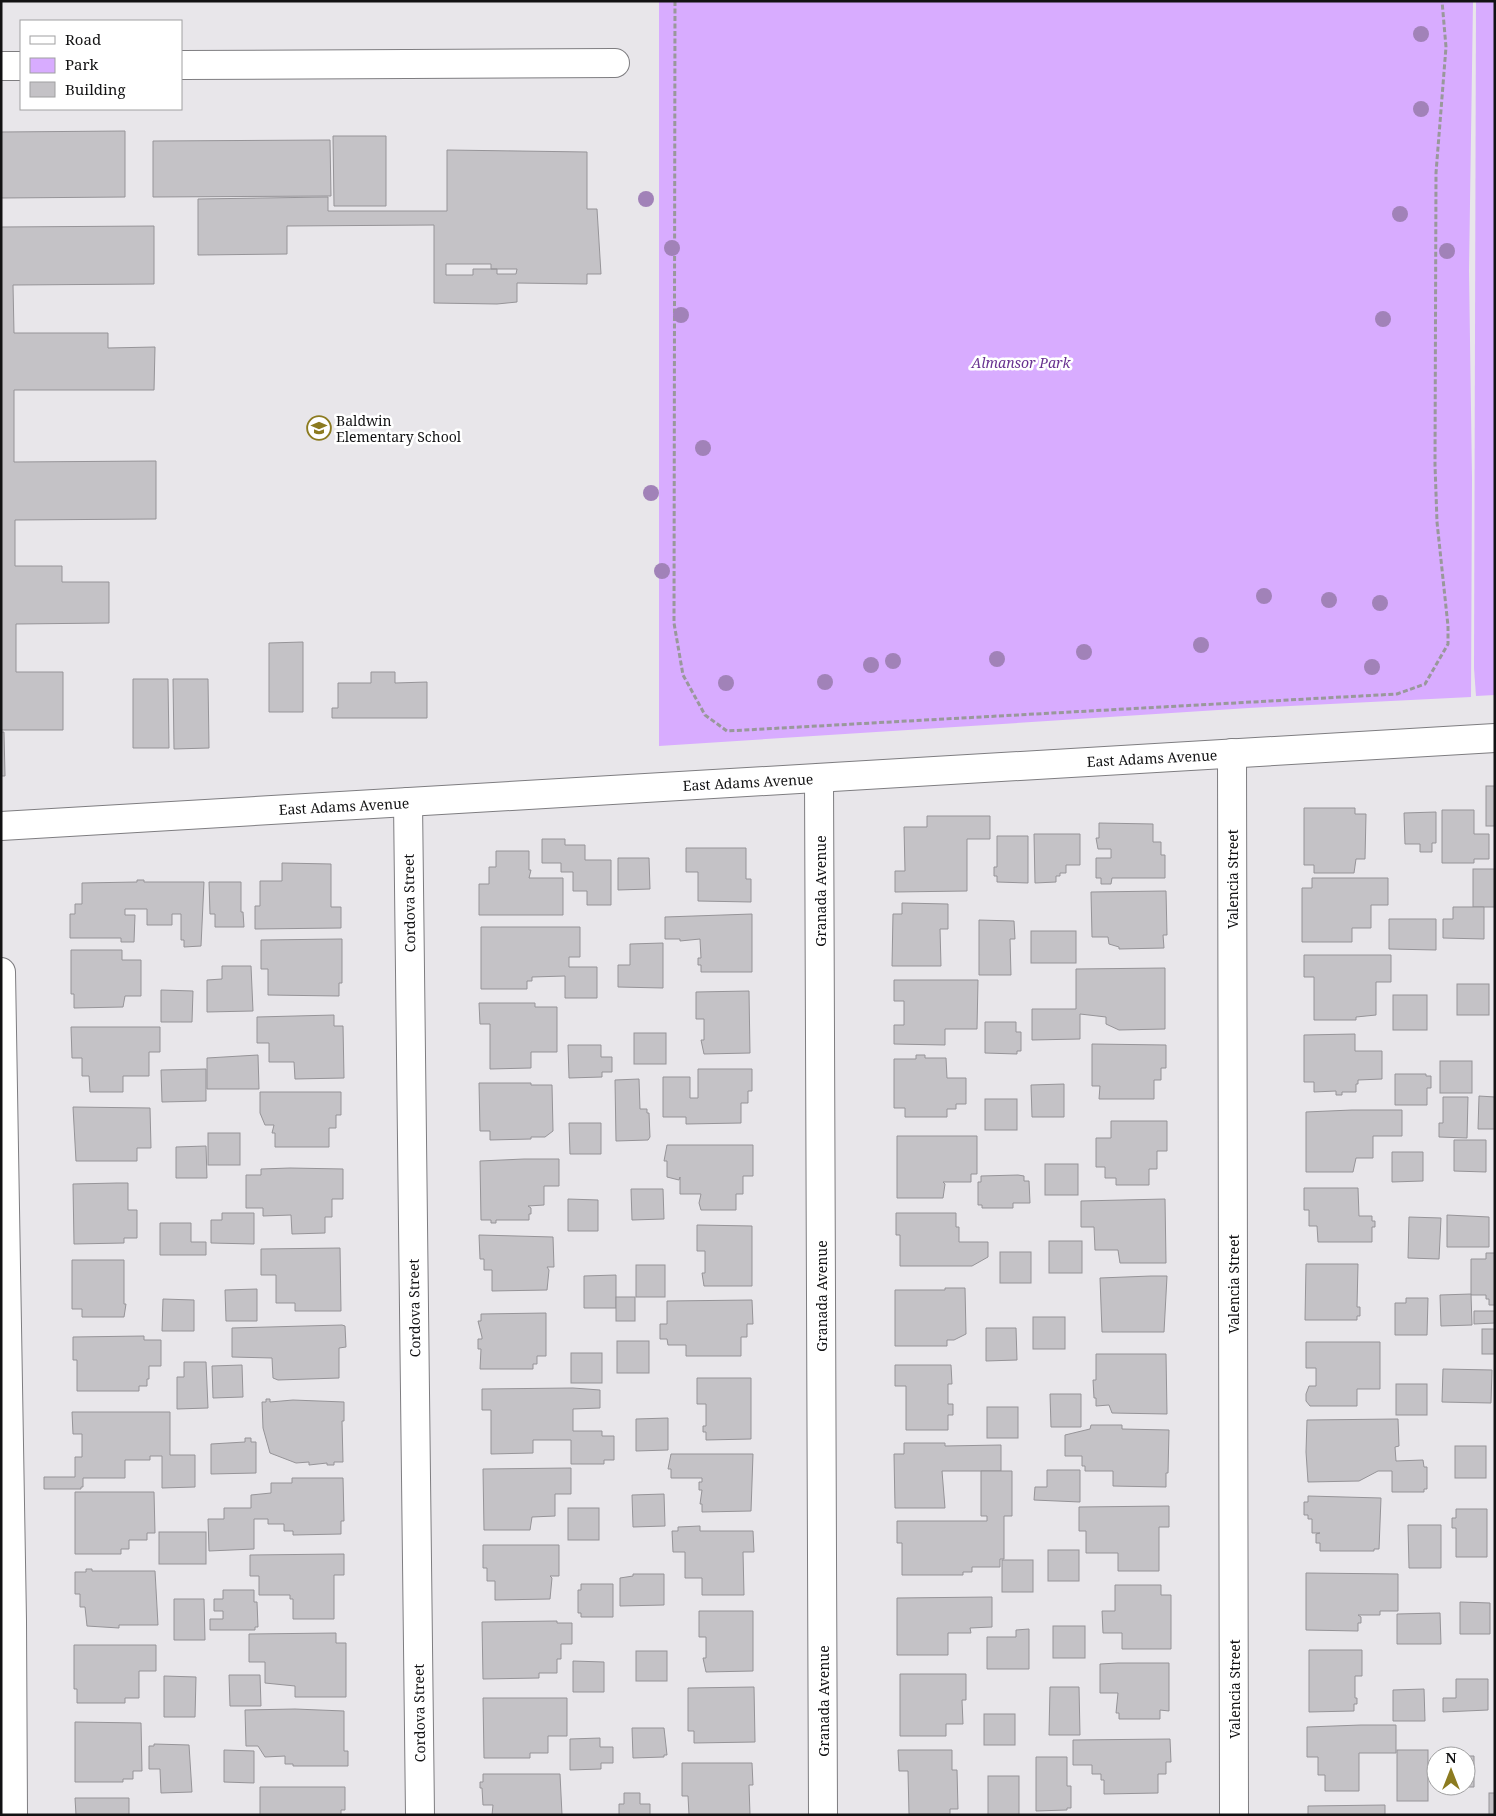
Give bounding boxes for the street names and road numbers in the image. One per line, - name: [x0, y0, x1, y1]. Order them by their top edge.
- street label: East Adams Avenue: [1086, 745, 1218, 771]
- street label: East Adams Avenue: [682, 769, 814, 795]
- street label: East Adams Avenue: [278, 793, 410, 819]
- street label: Valencia Street: [1223, 829, 1242, 929]
- street label: Granada Avenue: [811, 835, 830, 947]
- street label: Cordova Street: [399, 853, 419, 952]
- street label: Valencia Street: [1224, 1234, 1243, 1334]
- street label: Granada Avenue: [812, 1240, 831, 1352]
- street label: Cordova Street: [404, 1258, 424, 1357]
- street label: Valencia Street: [1225, 1639, 1244, 1739]
- street label: Granada Avenue: [814, 1645, 833, 1757]
- street label: Cordova Street: [409, 1663, 429, 1762]

